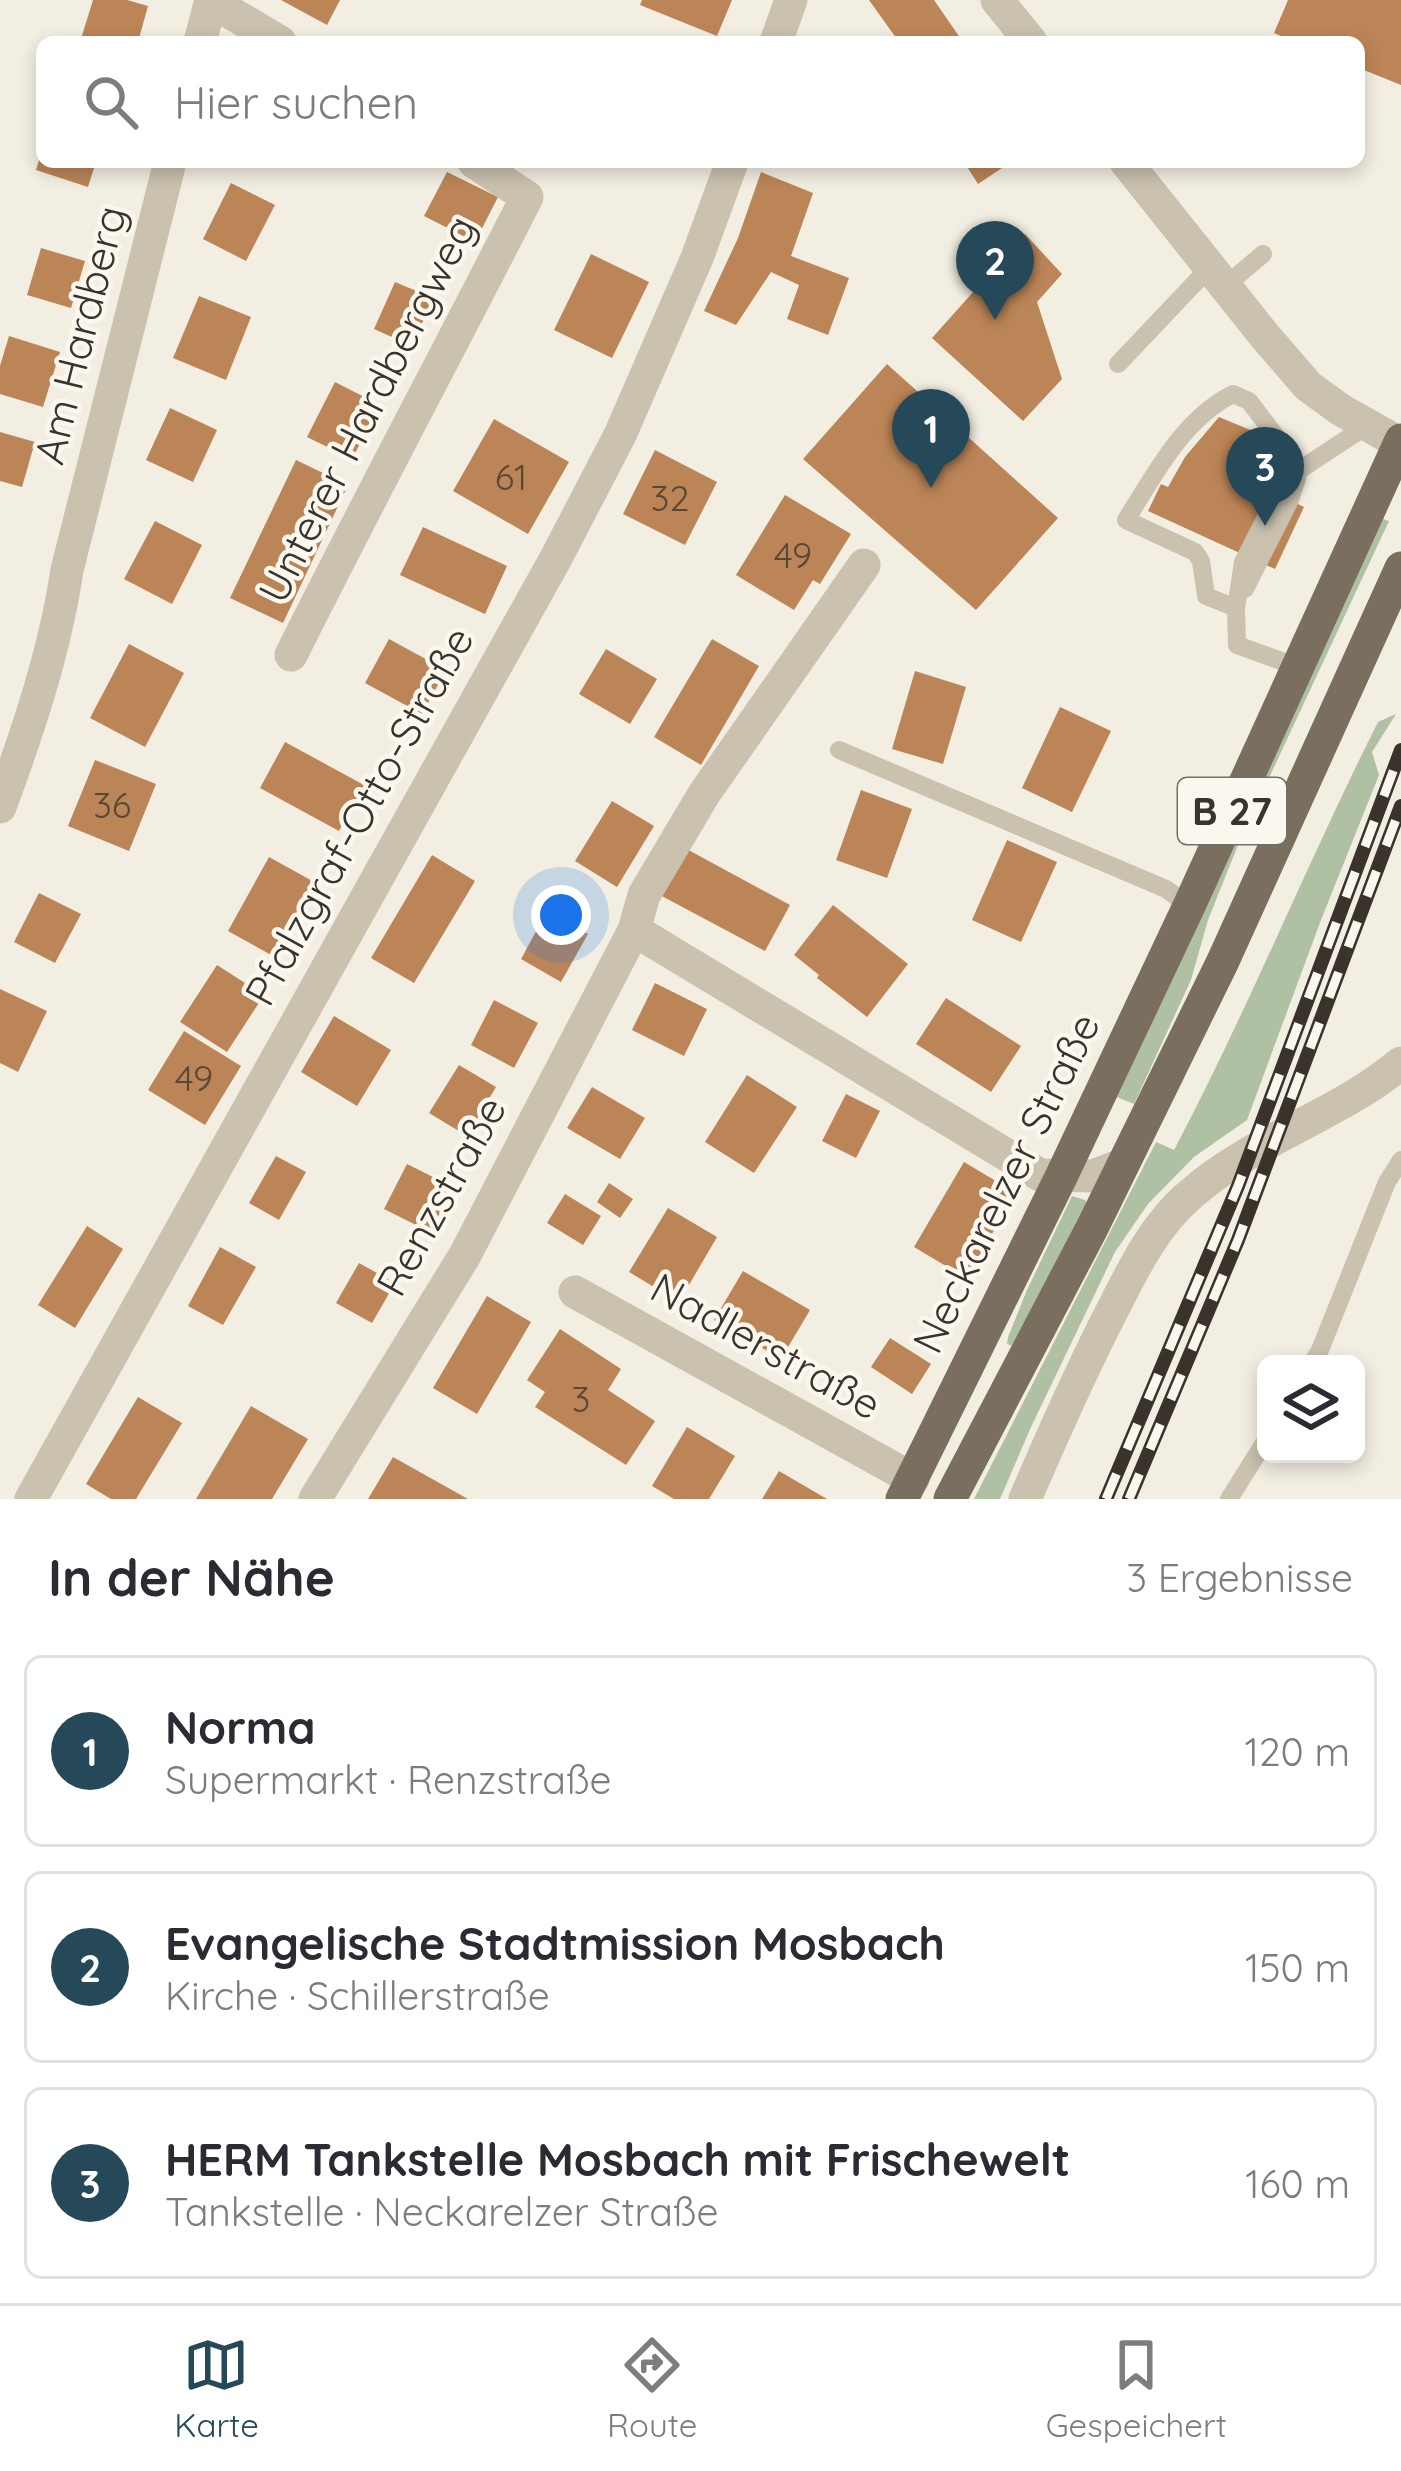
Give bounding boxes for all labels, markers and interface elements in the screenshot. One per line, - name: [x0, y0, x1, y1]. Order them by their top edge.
- search box: [36, 36, 1365, 168]
- icon: search: [78, 69, 144, 135]
- text: Hier suchen: [174, 74, 418, 130]
- street label: Am Hardberg: [22, 200, 137, 469]
- street label: Unterer Hardbergweg: [246, 206, 487, 611]
- pin: 2: [956, 221, 1034, 320]
- pin: 1: [892, 389, 970, 488]
- pin: 3: [1226, 427, 1304, 526]
- house number: 61: [495, 454, 527, 499]
- house number: 32: [651, 475, 689, 520]
- house number: 49: [774, 532, 812, 577]
- street label: Pfalzgraf-Otto-Straße: [232, 617, 485, 1014]
- road number: B 27: [1178, 778, 1286, 844]
- house number: 36: [93, 782, 131, 827]
- your location: [531, 885, 591, 945]
- street label: Neckarelzer Straße: [900, 1004, 1111, 1361]
- house number: 49: [175, 1055, 213, 1100]
- street label: Renzstraße: [364, 1087, 517, 1305]
- street label: Nadlerstraße: [642, 1261, 891, 1431]
- map controls: [1257, 1355, 1365, 1463]
- button: layers: [1257, 1355, 1365, 1463]
- house number: 3: [572, 1376, 590, 1421]
- text: In der Nähe: [48, 1545, 335, 1609]
- text: 3 Ergebnisse: [1127, 1553, 1353, 1602]
- text: Norma: [165, 1699, 315, 1755]
- text: 1: [82, 1727, 98, 1776]
- text: 120 m: [1245, 1727, 1350, 1776]
- text: Supermarkt · Renzstraße: [165, 1755, 612, 1804]
- text: Evangelische Stadtmission Mosbach: [165, 1915, 945, 1971]
- text: 2: [79, 1943, 101, 1992]
- text: 150 m: [1245, 1943, 1350, 1992]
- text: Kirche · Schillerstraße: [165, 1971, 550, 2020]
- text: HERM Tankstelle Mosbach mit Frischewelt: [165, 2131, 1070, 2187]
- text: 3: [80, 2159, 100, 2208]
- text: 160 m: [1245, 2159, 1350, 2208]
- text: Tankstelle · Neckarelzer Straße: [165, 2187, 718, 2236]
- tab: Karte: [174, 2332, 259, 2445]
- tab: Route: [607, 2332, 697, 2445]
- tab: Gespeichert: [1046, 2332, 1227, 2445]

